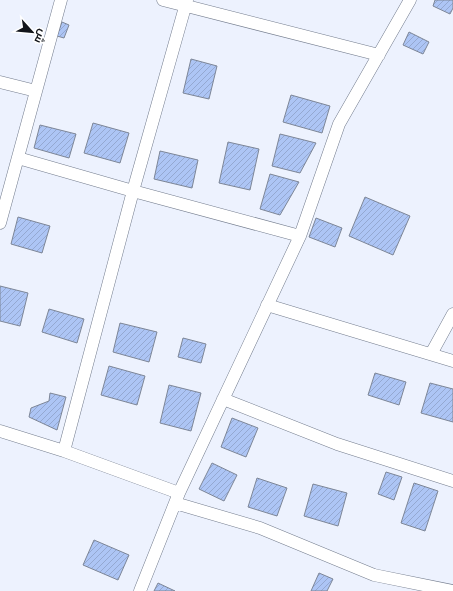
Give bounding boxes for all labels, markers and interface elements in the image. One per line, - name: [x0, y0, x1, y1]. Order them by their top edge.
- north arrow: [12, 12, 52, 52]
- text: ش: [31, 27, 50, 46]

